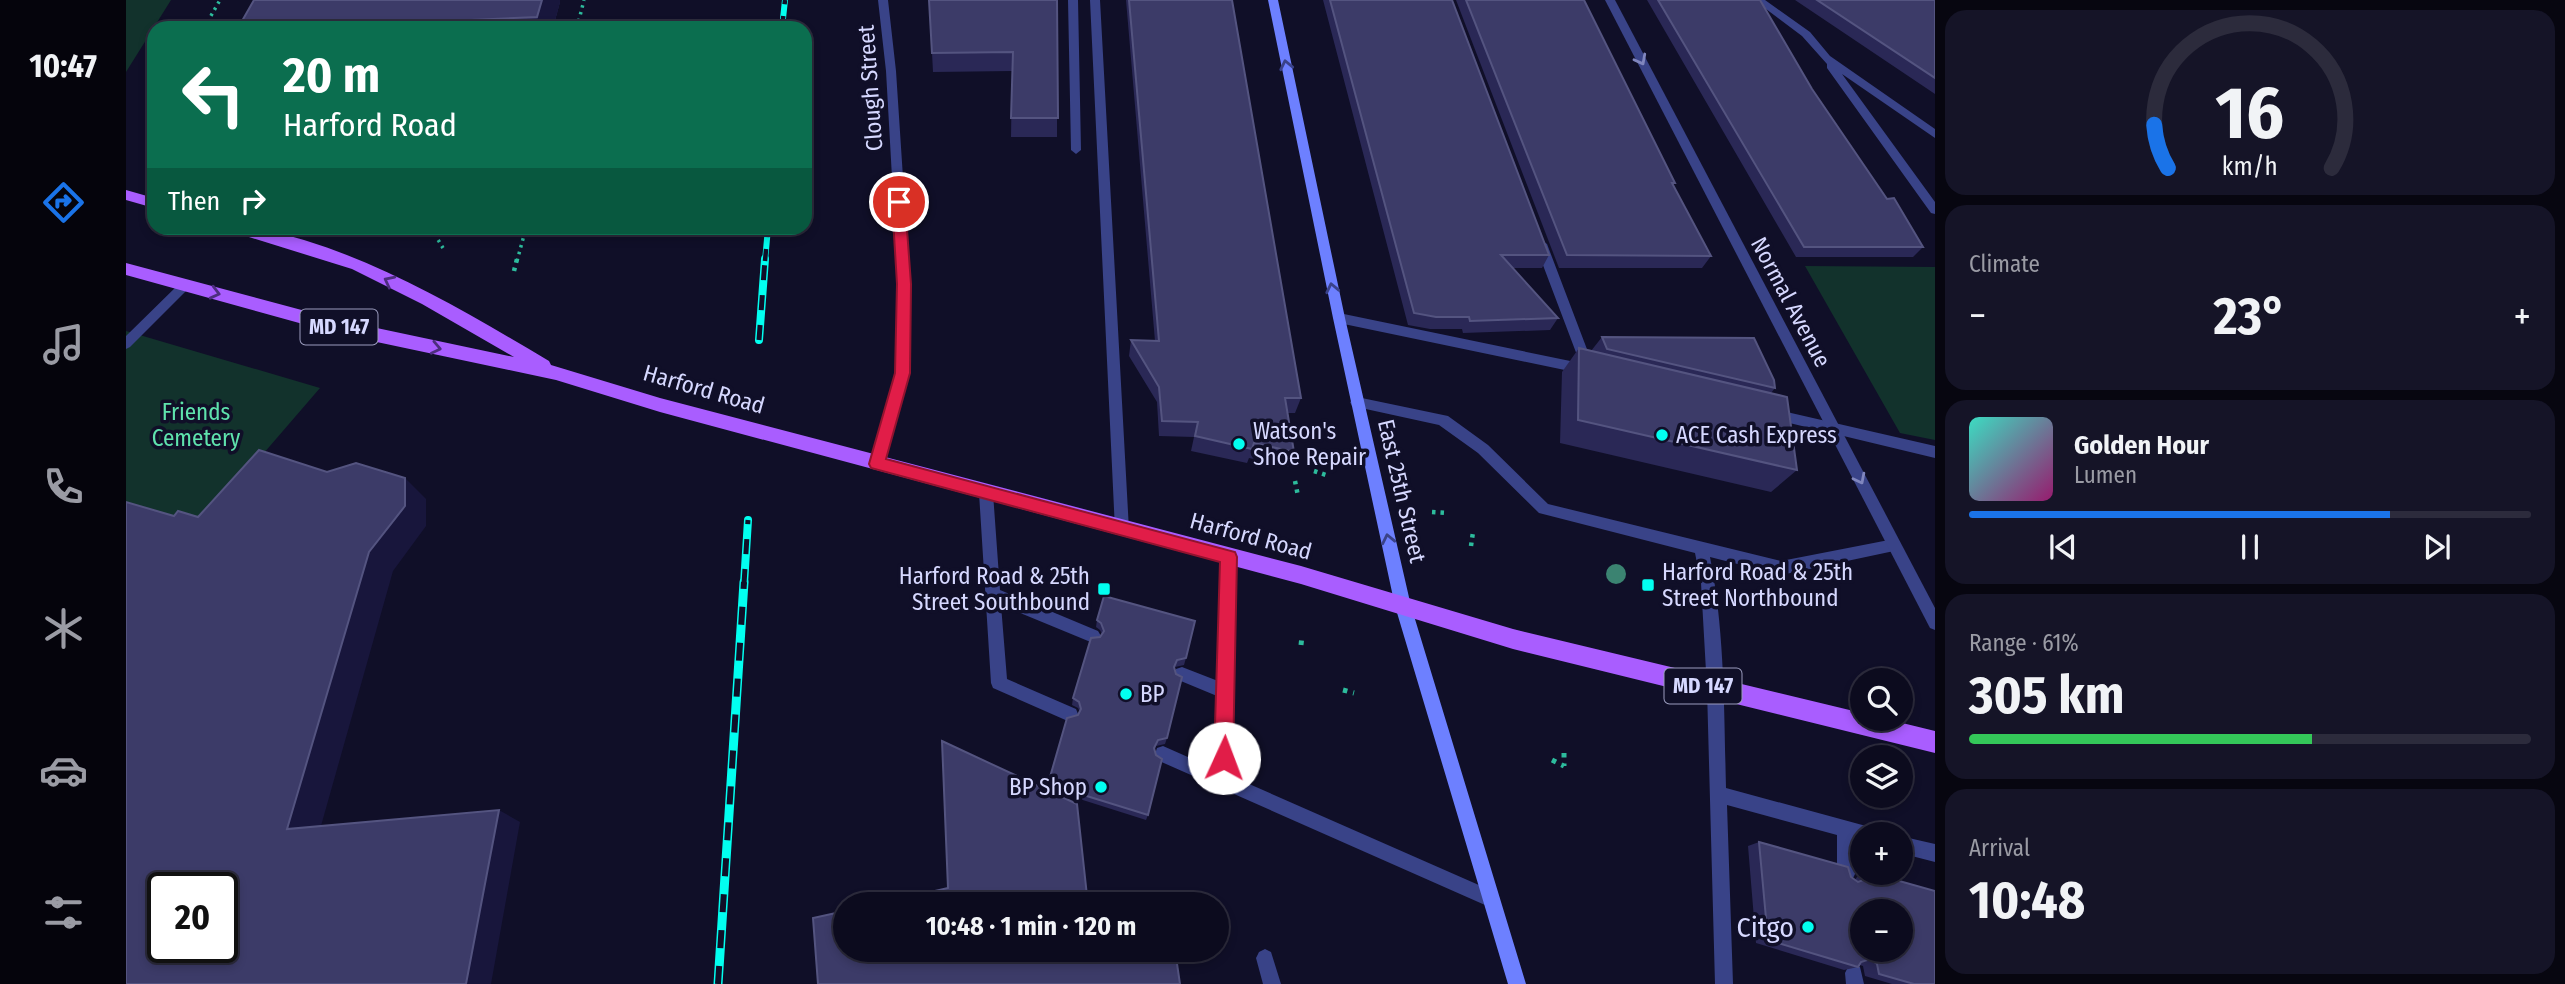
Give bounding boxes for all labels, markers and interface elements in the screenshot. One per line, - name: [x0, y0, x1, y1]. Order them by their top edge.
- street label: Clough Street: [852, 23, 888, 152]
- text: 20 m: [283, 46, 380, 105]
- text: 10:47: [29, 47, 97, 85]
- icon: left: [168, 49, 259, 140]
- one-way arrow: [1633, 53, 1647, 66]
- one-way arrow: [1280, 59, 1295, 71]
- text: 16: [2216, 71, 2284, 158]
- text: Harford Road: [283, 106, 457, 144]
- text: km/h: [2222, 152, 2278, 182]
- pin: [869, 172, 929, 232]
- icon: directions: [39, 178, 88, 227]
- icon: right: [234, 182, 272, 220]
- icon: arrive: [880, 183, 918, 221]
- text: Then: [168, 186, 220, 217]
- street label: Normal Avenue: [1745, 232, 1837, 372]
- text: Climate: [1969, 250, 2040, 278]
- one-way arrow: [384, 276, 396, 290]
- one-way arrow: [1326, 282, 1341, 294]
- one-way arrow: [209, 285, 221, 299]
- text: 23°: [2213, 285, 2286, 348]
- text: −: [1969, 293, 1986, 339]
- text: +: [2514, 293, 2531, 339]
- road number: MD 147: [300, 310, 378, 344]
- icon: music: [39, 320, 88, 369]
- one-way arrow: [430, 339, 442, 354]
- street label: Harford Road: [640, 358, 768, 420]
- park label: Friends Cemetery: [152, 398, 241, 452]
- street label: East 25th Street: [1372, 416, 1432, 566]
- place label: Watson's Shoe Repair: [1253, 417, 1366, 471]
- place label: ACE Cash Express: [1676, 421, 1837, 449]
- marker: ACE Cash Express: [1654, 427, 1670, 443]
- text: Golden Hour: [2074, 430, 2209, 461]
- marker: Watson's Shoe Repair: [1231, 436, 1247, 452]
- text: Lumen: [2074, 461, 2137, 489]
- icon: phone: [39, 462, 88, 511]
- one-way arrow: [1852, 472, 1865, 485]
- street label: Harford Road: [1187, 506, 1315, 566]
- icon: previous: [2044, 528, 2082, 566]
- icon: pause: [2231, 528, 2269, 566]
- icon: next: [2418, 528, 2456, 566]
- one-way arrow: [1382, 533, 1396, 545]
- place label: Harford Road & 25th Street Northbound: [1662, 558, 1853, 612]
- place label: Harford Road & 25th Street Southbound: [899, 562, 1090, 616]
- marker: Harford Road & 25th Street Northbound: [1640, 577, 1656, 593]
- marker: Harford Road & 25th Street Southbound: [1096, 581, 1112, 597]
- icon: climate: [39, 604, 88, 653]
- text: Range · 61%: [1969, 629, 2079, 657]
- text: 305 km: [1969, 664, 2124, 727]
- road number: MD 147: [1664, 668, 1742, 704]
- map controls: [1850, 668, 1913, 962]
- button: search: [1850, 668, 1913, 731]
- place label: BP: [1140, 680, 1165, 708]
- marker: BP: [1118, 686, 1134, 702]
- position arrow: [1187, 721, 1261, 795]
- button: layers: [1850, 745, 1913, 808]
- icon: car: [39, 746, 88, 795]
- place label: BP Shop: [1009, 773, 1087, 801]
- marker: BP Shop: [1093, 779, 1109, 795]
- button: +: [1850, 822, 1913, 885]
- text: Arrival: [1969, 834, 2030, 862]
- text: 10:48: [1969, 869, 2085, 932]
- speed limit sign: 20: [147, 872, 238, 963]
- icon: filters: [39, 888, 88, 937]
- button: −: [1850, 899, 1913, 962]
- text: 10:48 · 1 min · 120 m: [926, 911, 1136, 942]
- place label: Citgo: [1737, 911, 1794, 944]
- marker: Citgo: [1800, 919, 1816, 935]

